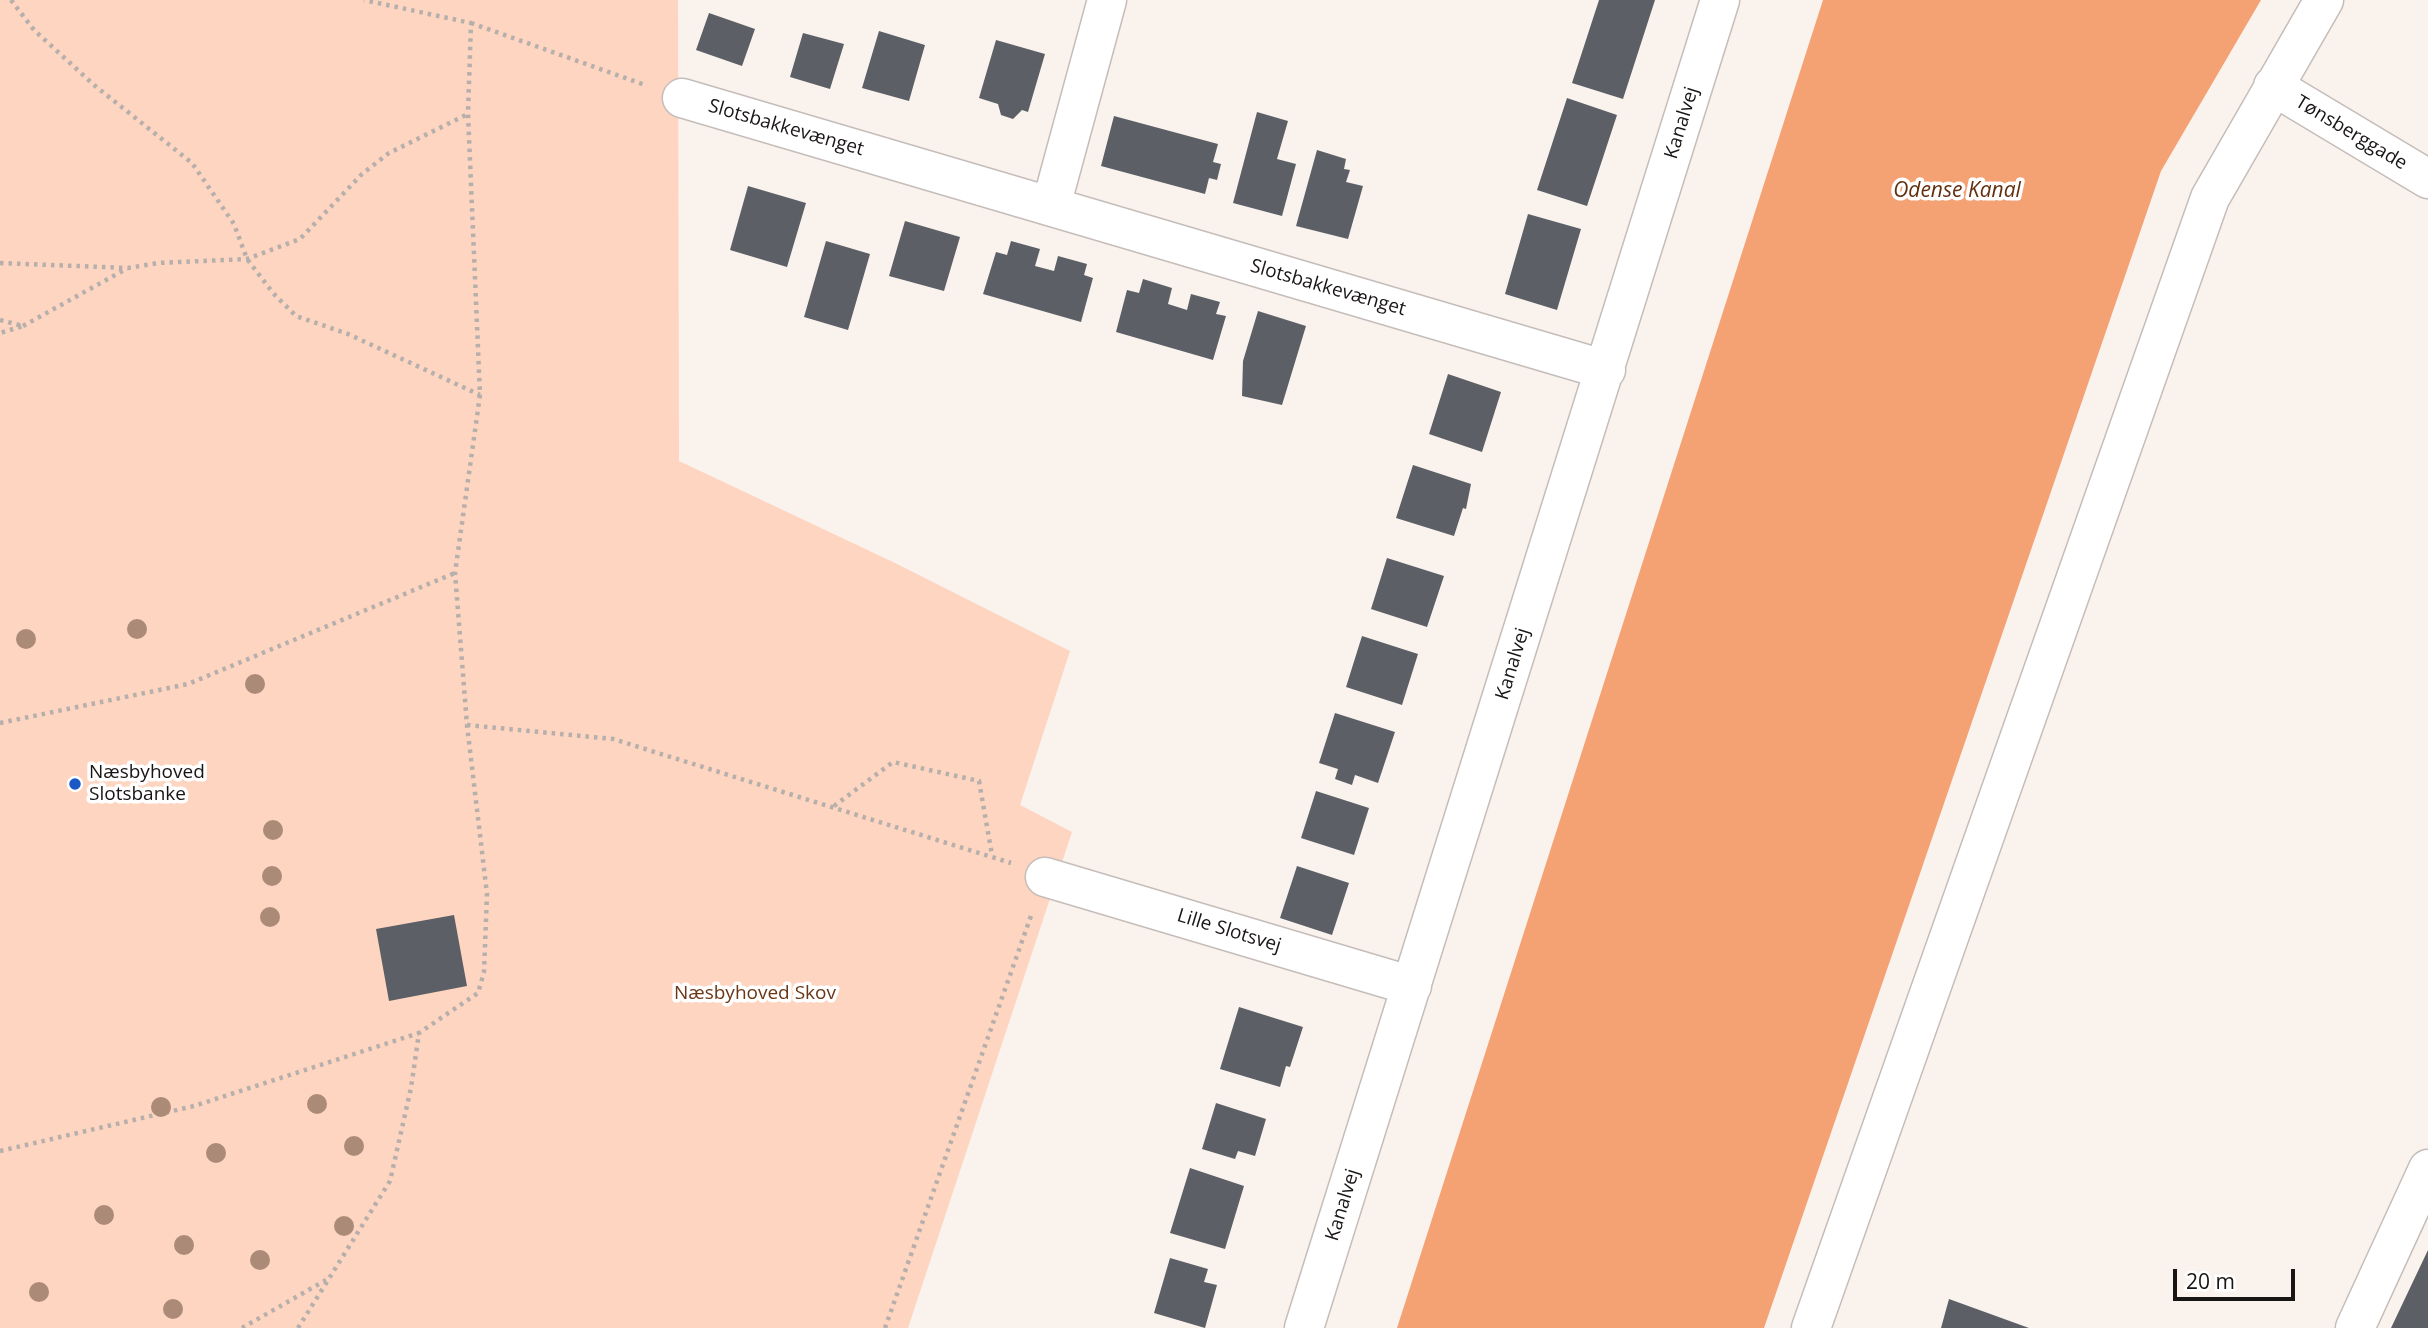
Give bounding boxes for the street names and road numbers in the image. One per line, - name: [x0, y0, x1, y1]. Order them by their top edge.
- street label: Kanalvej: [1660, 84, 1704, 162]
- street label: Tønsberggade: [2291, 91, 2411, 175]
- street label: Slotsbakkevænget: [706, 95, 866, 161]
- street label: Slotsbakkevænget: [1248, 255, 1408, 321]
- street label: Kanalvej: [1491, 625, 1535, 703]
- street label: Lille Slotsvej: [1174, 904, 1284, 958]
- street label: Kanalvej: [1321, 1166, 1365, 1244]

